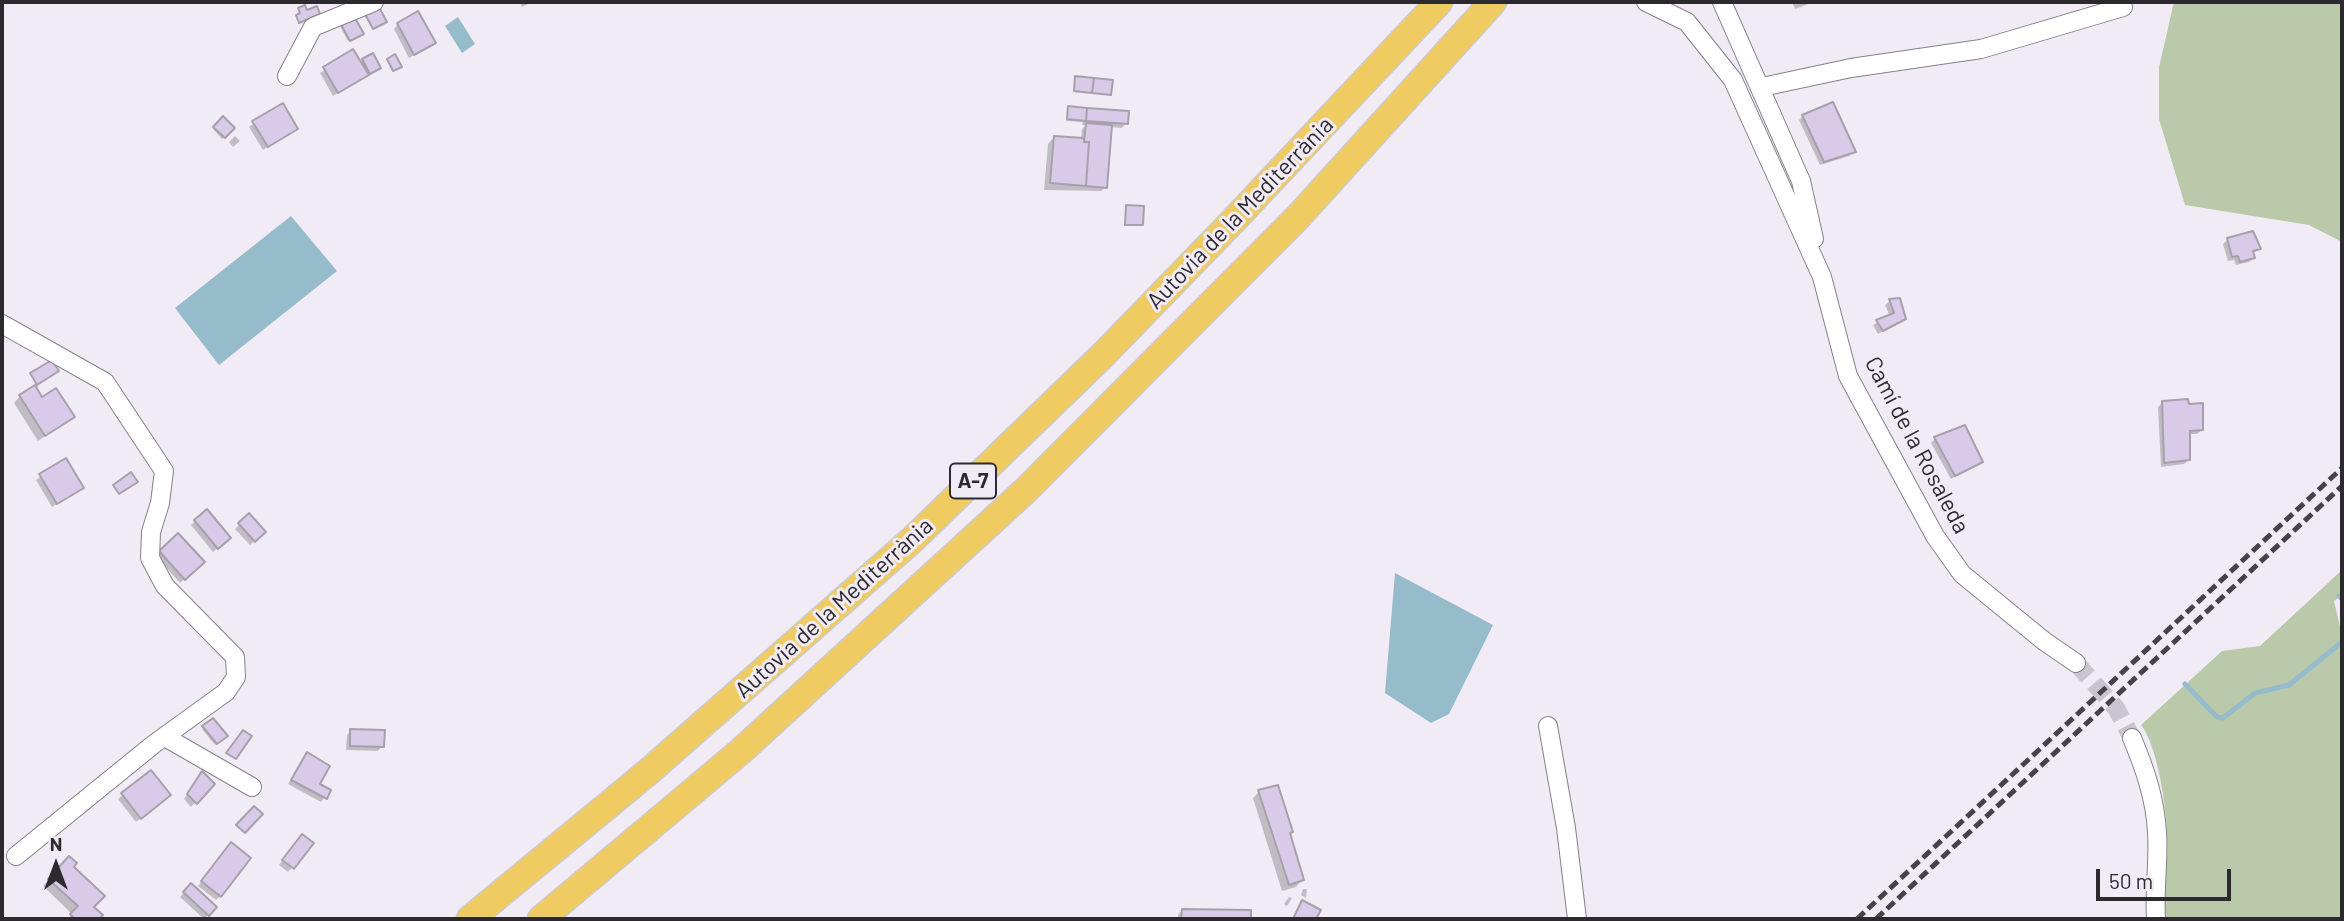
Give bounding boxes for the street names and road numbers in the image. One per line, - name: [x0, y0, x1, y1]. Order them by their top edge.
- street label: Autovia de la Mediterrània: [1141, 111, 1339, 315]
- street label: Camí de la Rosaleda: [1859, 352, 1975, 538]
- road number: A-7: [950, 463, 996, 498]
- street label: Autovia de la Mediterrània: [729, 512, 939, 704]

